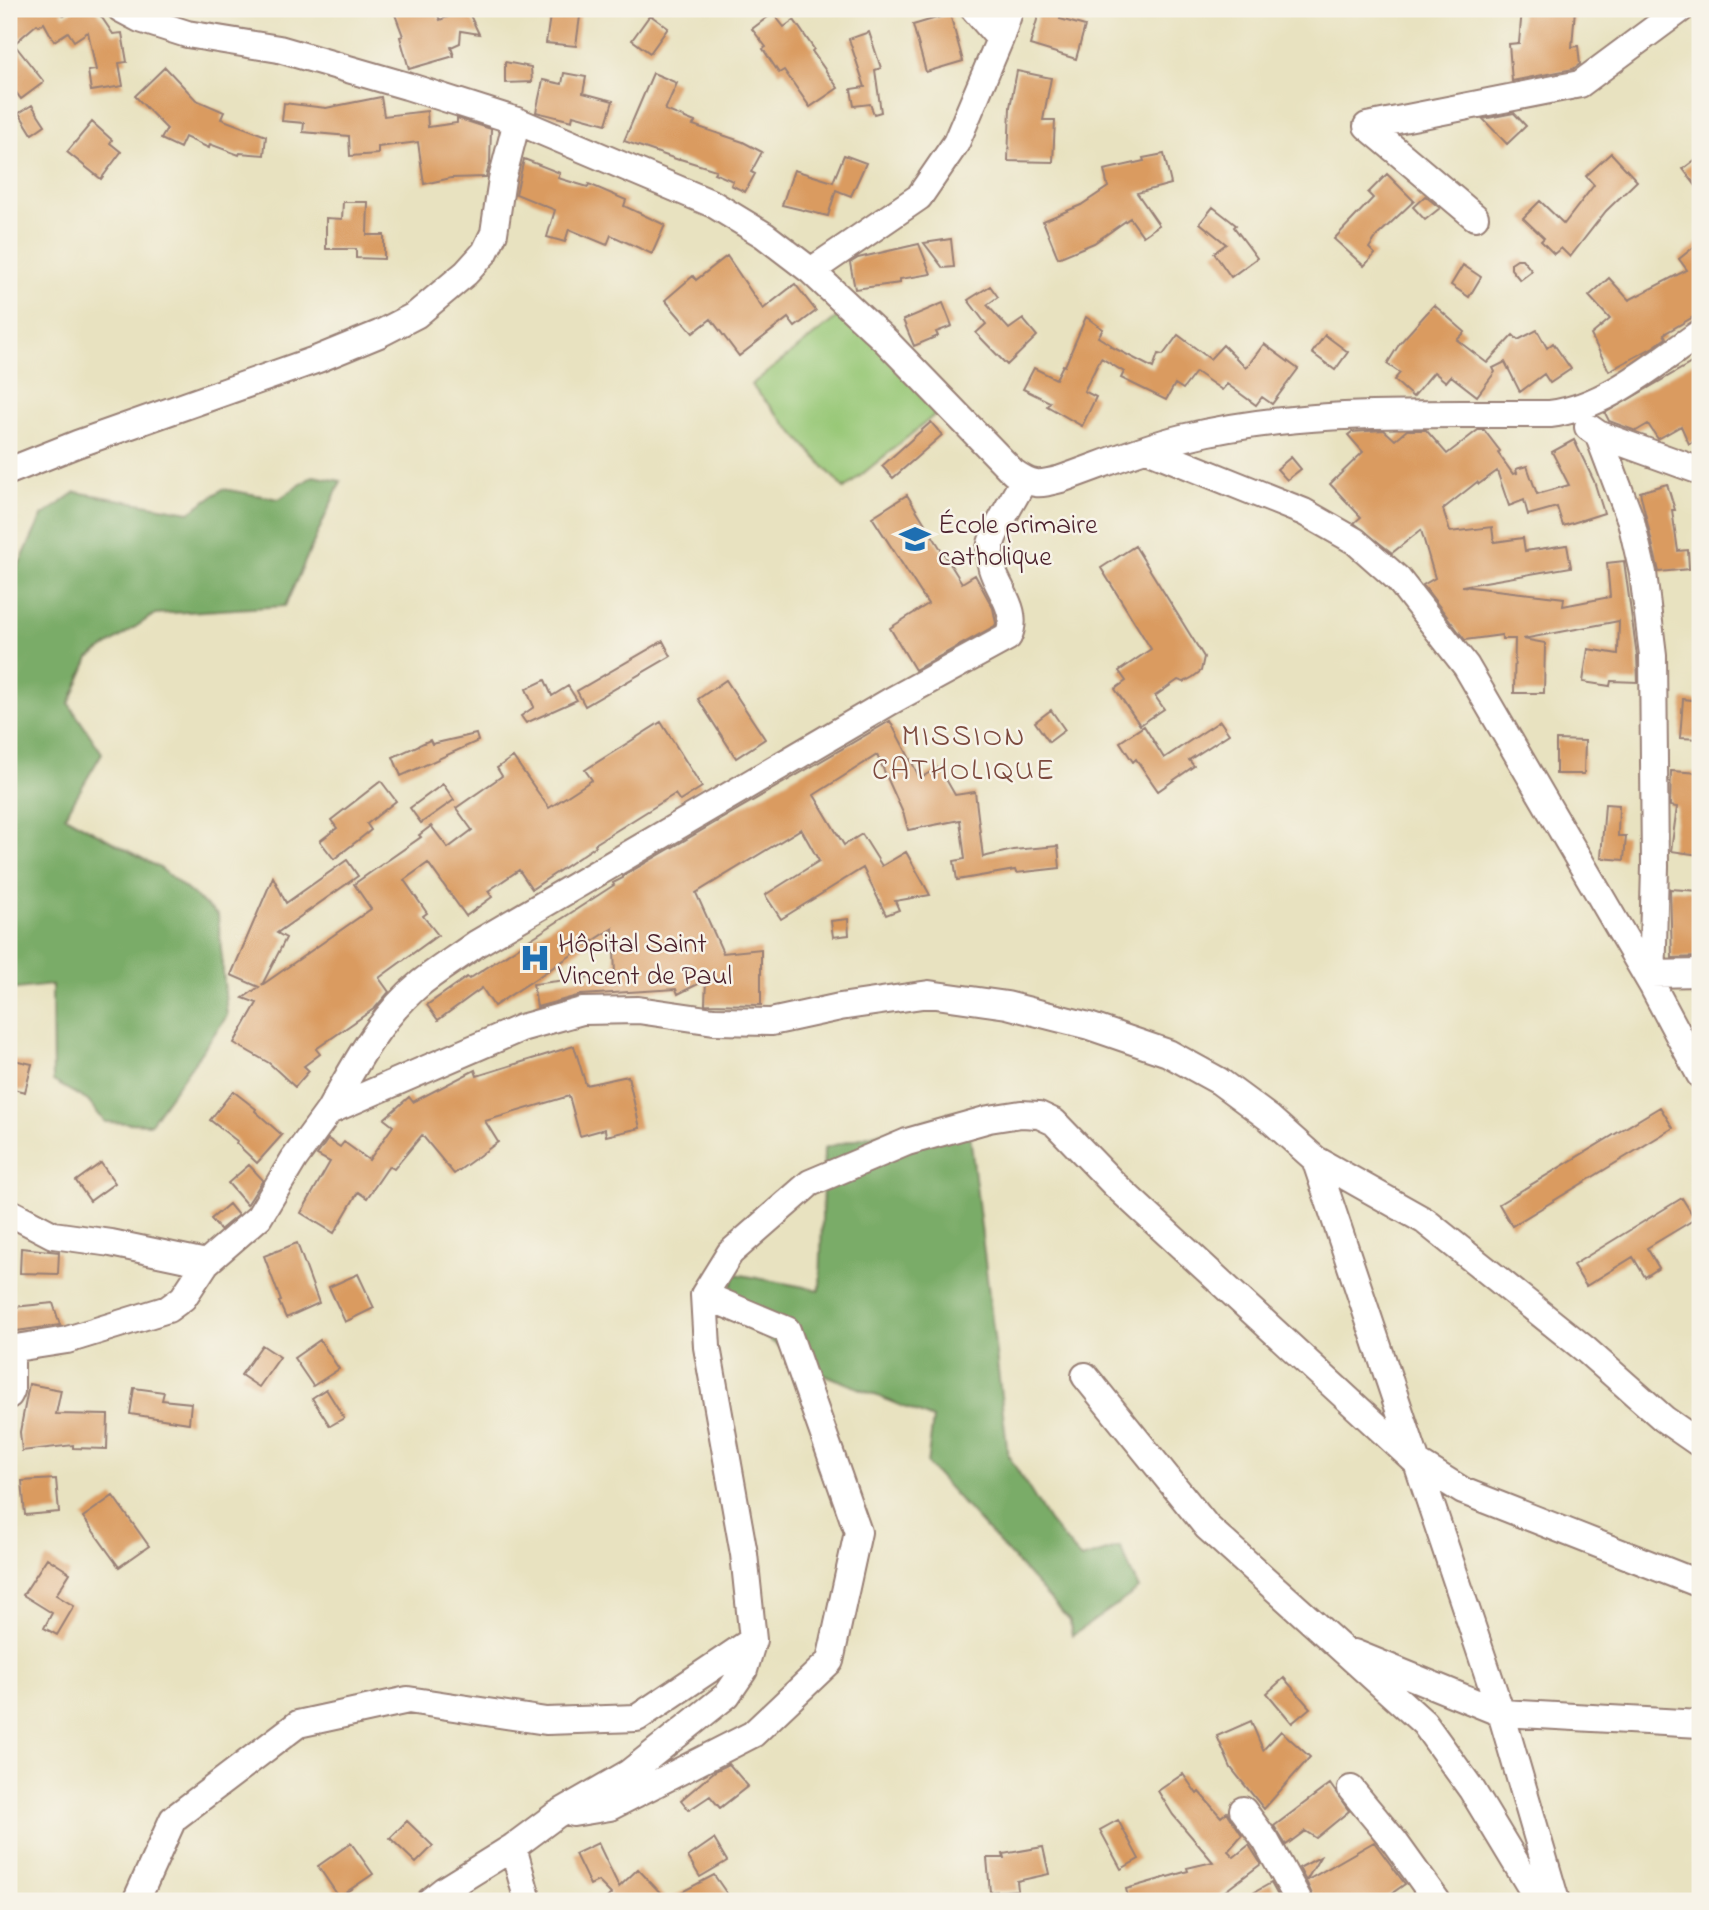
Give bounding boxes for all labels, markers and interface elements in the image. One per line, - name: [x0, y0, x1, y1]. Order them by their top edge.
- place label: École primaire catholique: [938, 506, 1098, 579]
- school or university icon: École primaire catholique: [898, 522, 932, 556]
- district label: MISSION CATHOLIQUE: [872, 716, 1056, 794]
- place label: Hôpital Saint Vincent de Paul: [557, 925, 732, 998]
- hospital icon: Hôpital Saint Vincent de Paul: [518, 941, 552, 975]

